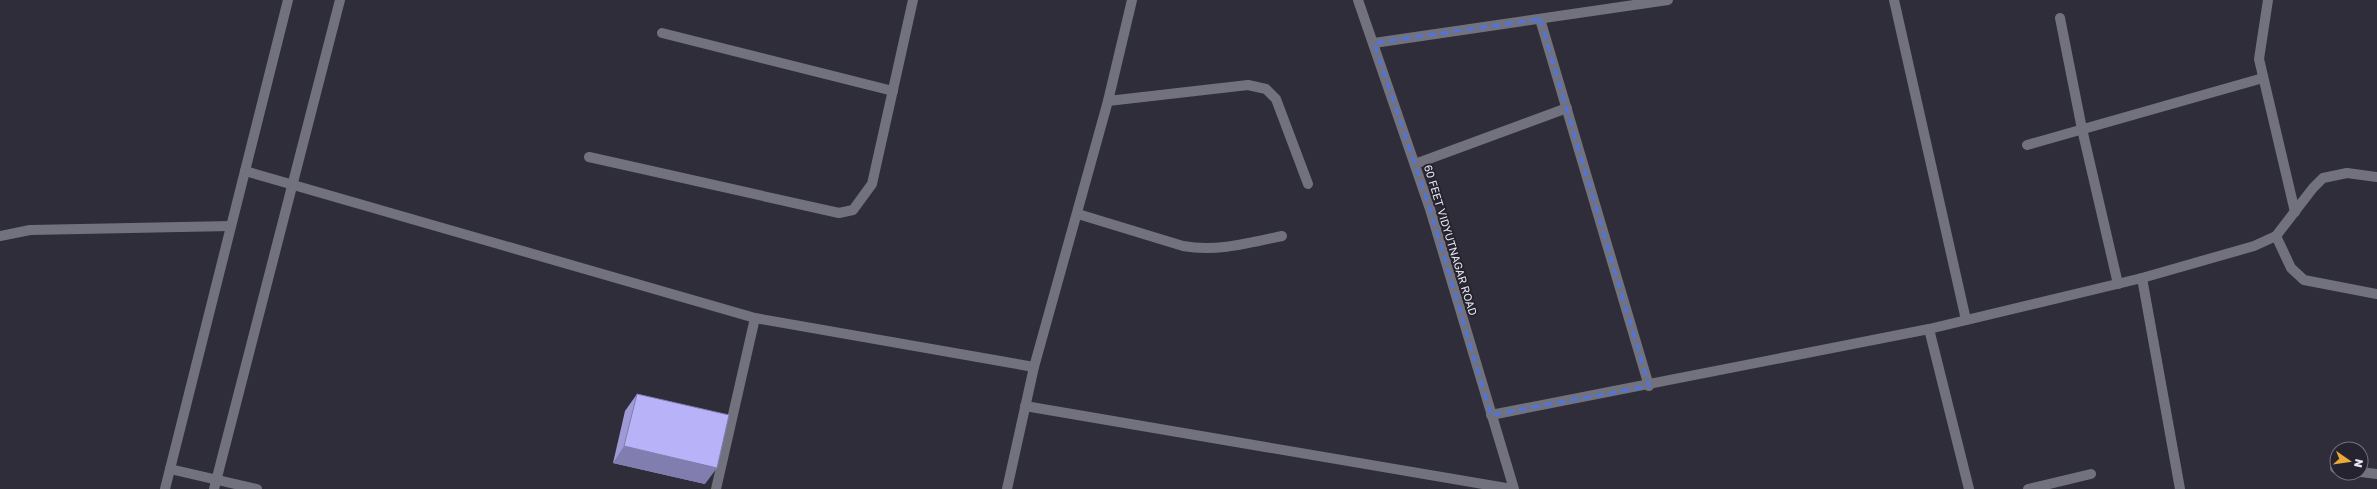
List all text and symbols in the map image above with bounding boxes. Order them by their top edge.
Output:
street label: 60 FEET VIDYUTNAGAR ROAD [1422,163,1480,317]
north arrow [2329,441,2369,481]
text: N [2352,458,2367,469]

